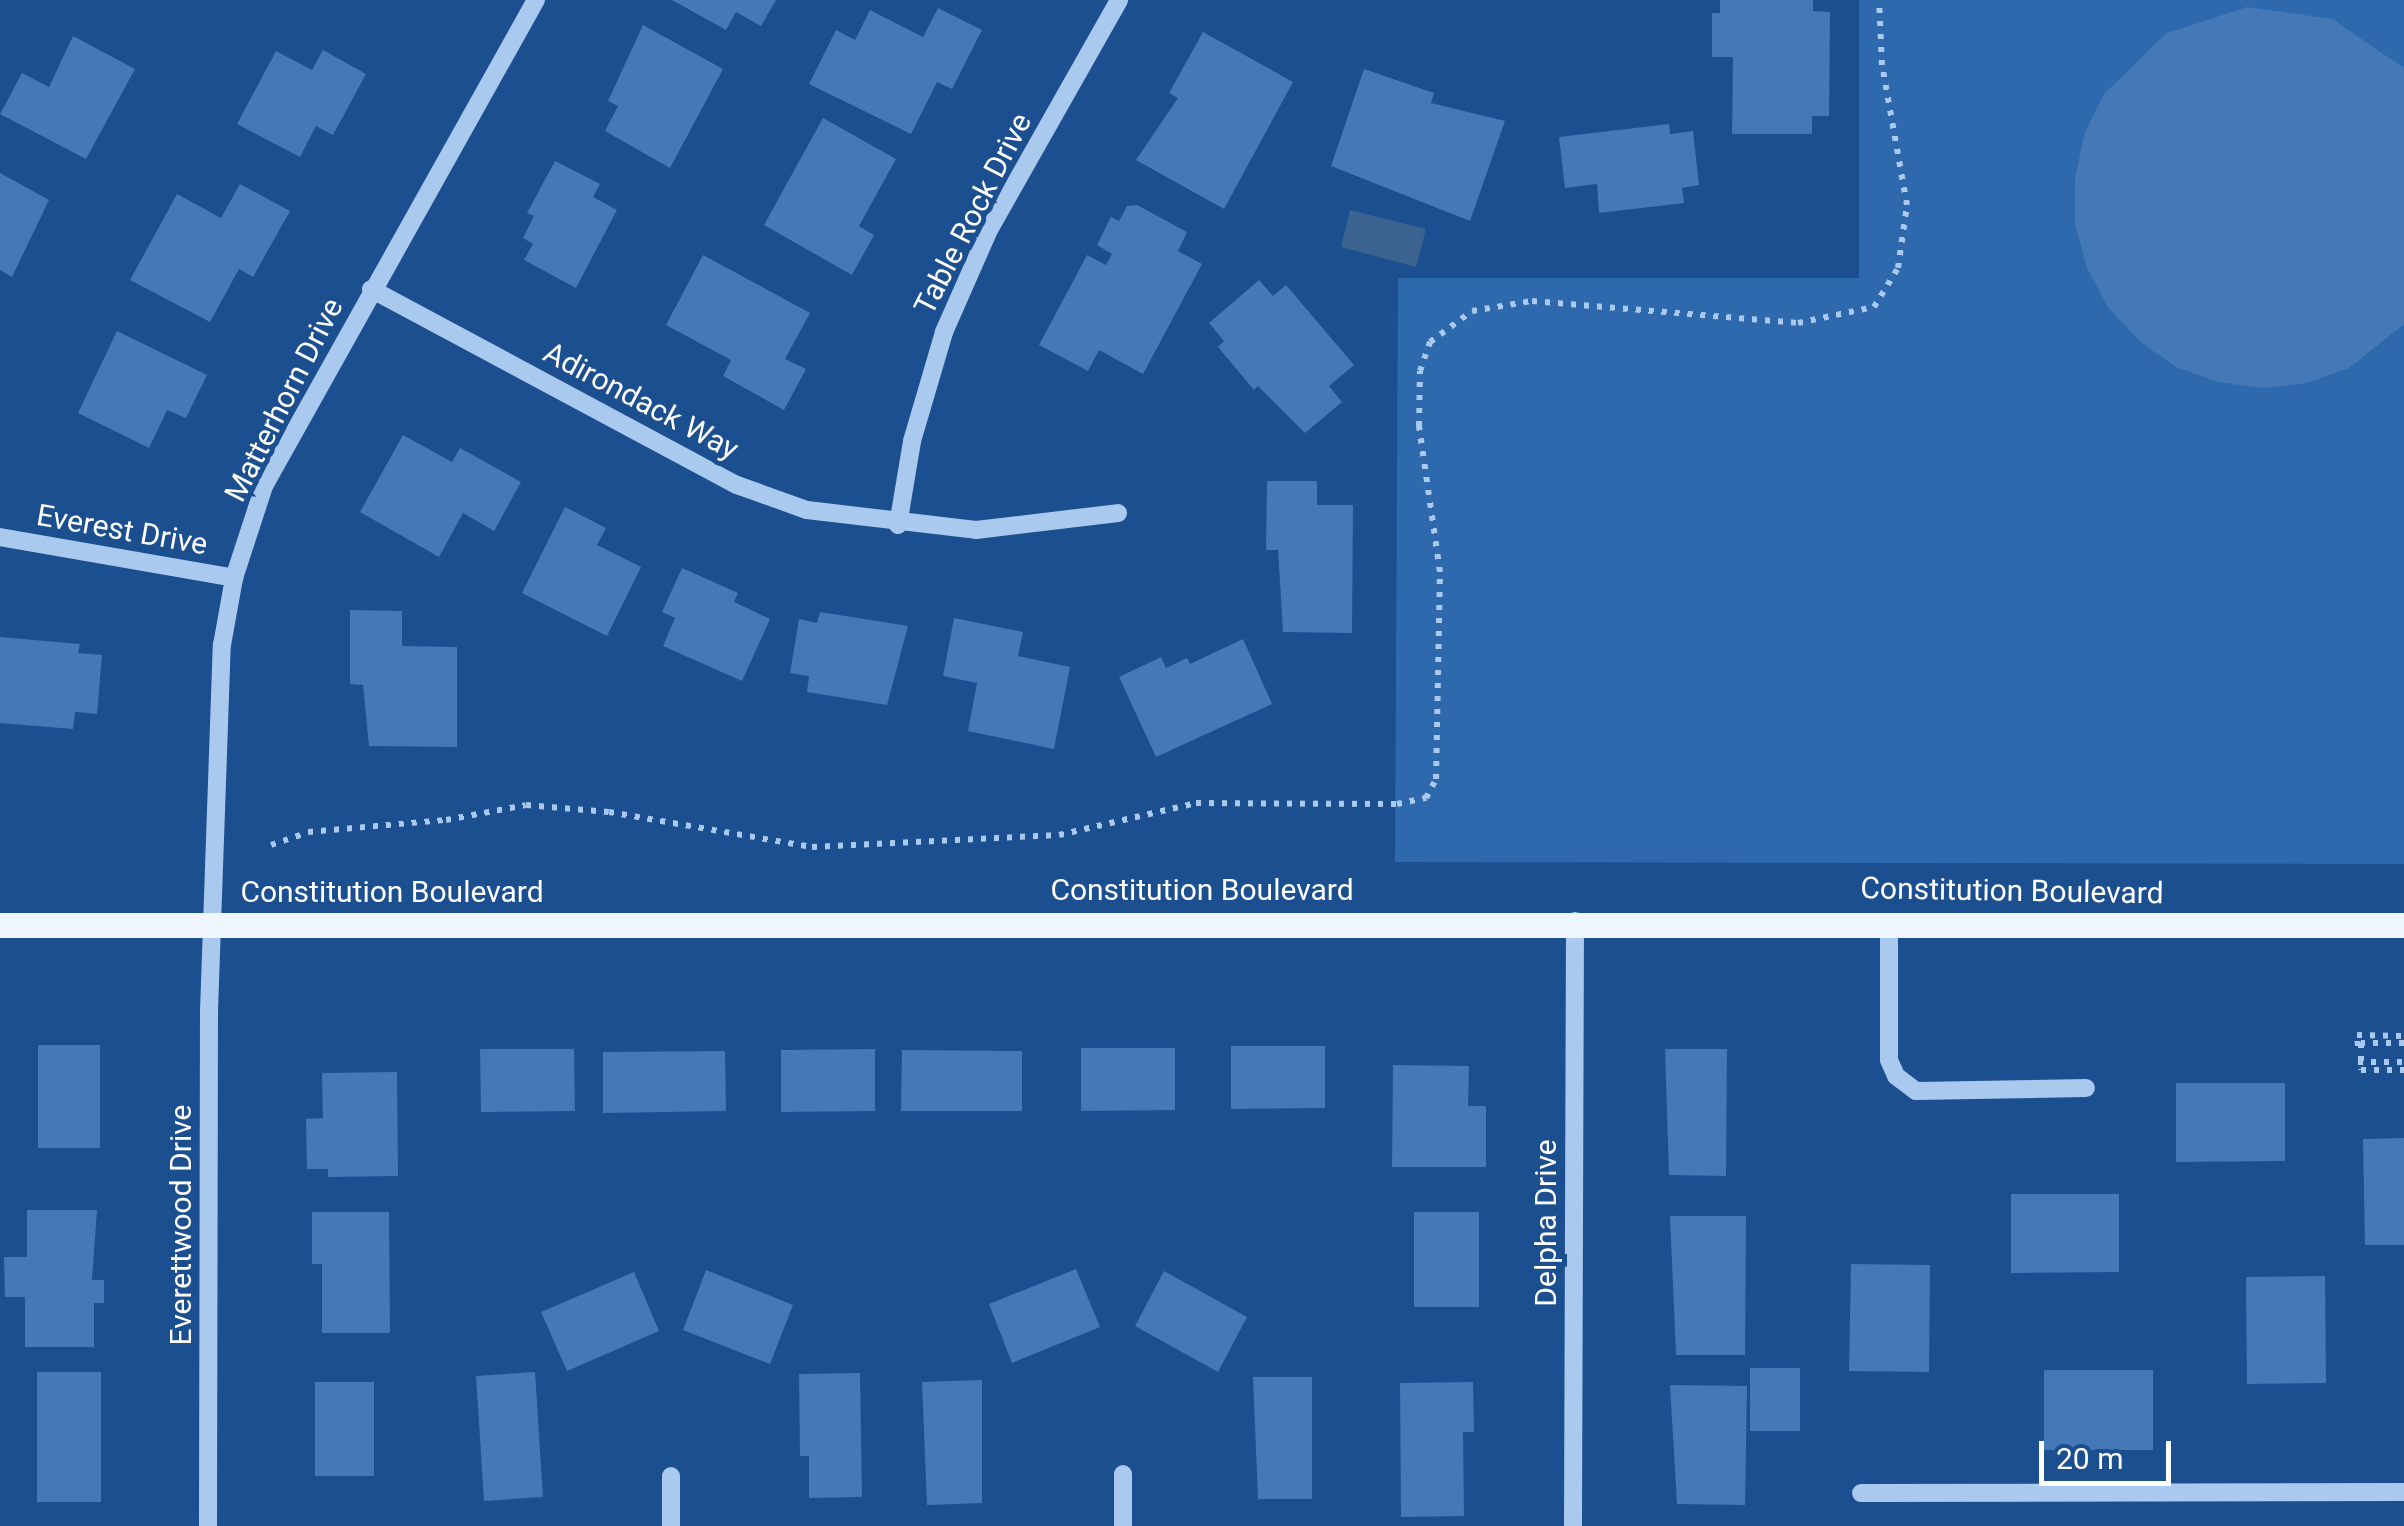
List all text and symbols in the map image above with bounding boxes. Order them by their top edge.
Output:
street label: Table Rock Drive [907,107,1039,321]
street label: Matterhorn Drive [217,292,351,508]
street label: Adirondack Way [537,335,745,467]
street label: Everest Drive [34,497,210,563]
street label: Constitution Boulevard [1860,870,2164,912]
street label: Constitution Boulevard [1050,872,1354,908]
street label: Constitution Boulevard [240,874,544,910]
street label: Everettwood Drive [163,1105,199,1345]
street label: Delpha Drive [1528,1139,1564,1307]
scale bar [2044,1421,2176,1483]
text: 20 m [2056,1441,2123,1476]

